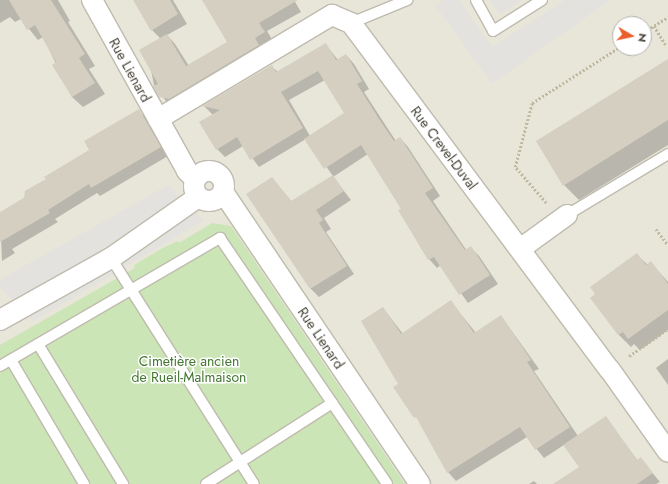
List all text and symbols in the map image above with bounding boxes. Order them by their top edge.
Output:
north arrow [612,16,652,56]
text: N [634,32,651,43]
street label: Rue Lienard [106,35,154,105]
street label: Rue Crevel-Duval [407,103,481,193]
street label: Rue Lienard [294,304,348,372]
park label: Cimetière ancien de Rueil-Malmaison [132,353,246,386]

